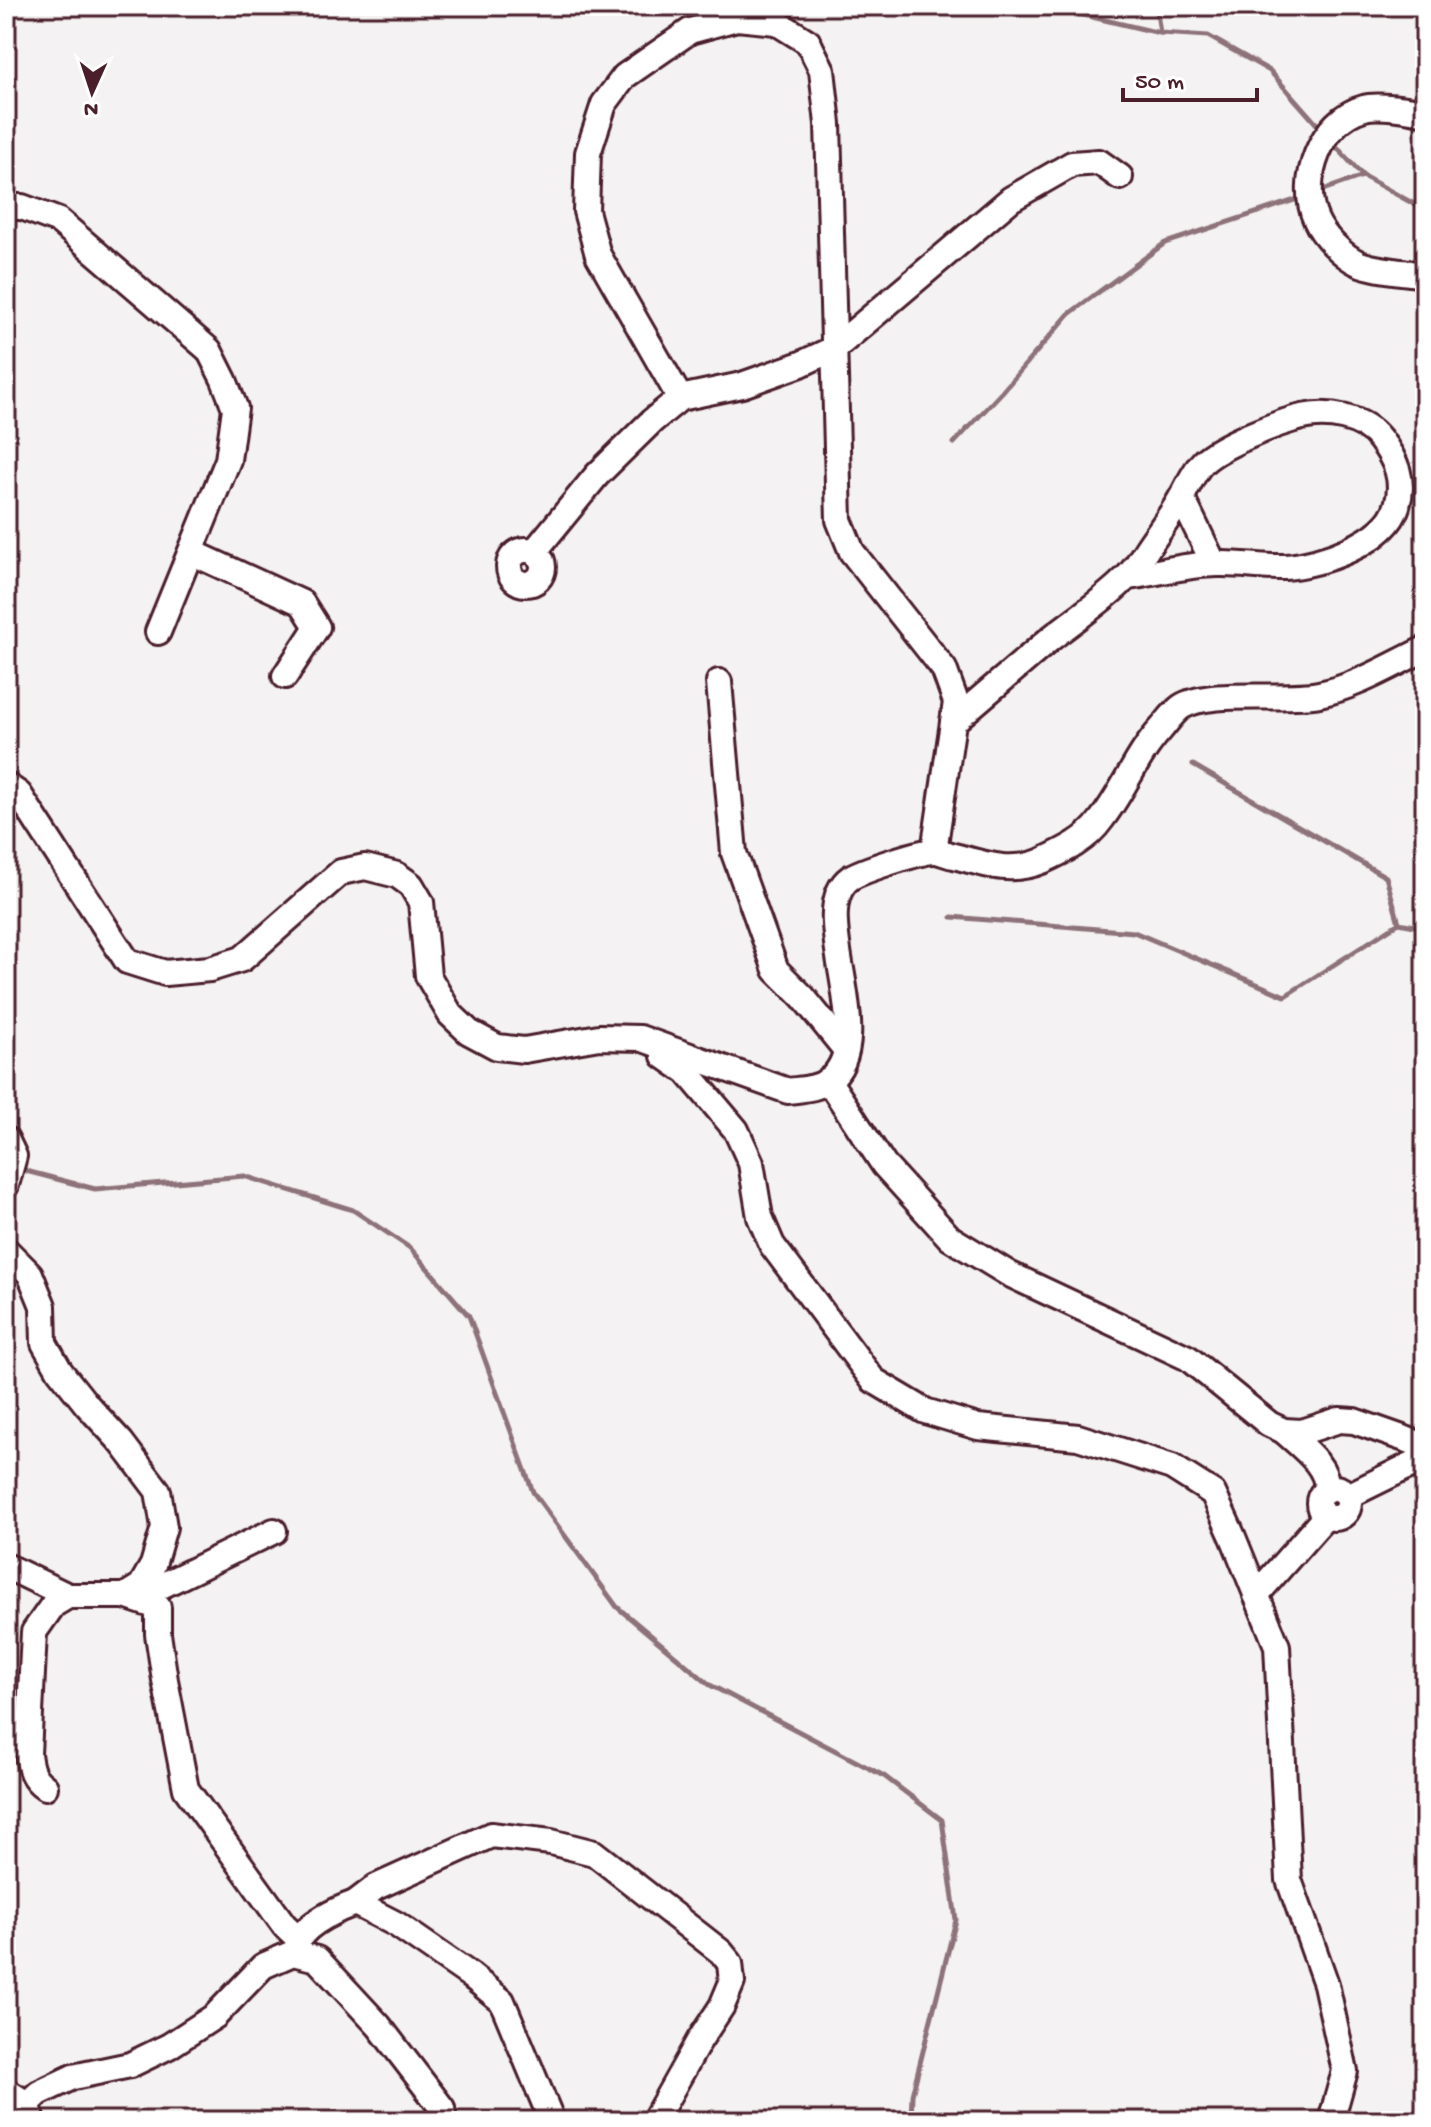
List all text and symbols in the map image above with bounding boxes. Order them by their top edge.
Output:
north arrow [52,52,132,132]
scale bar [1123,52,1257,102]
text: 50 m [1135,69,1184,98]
text: N [83,95,99,121]

